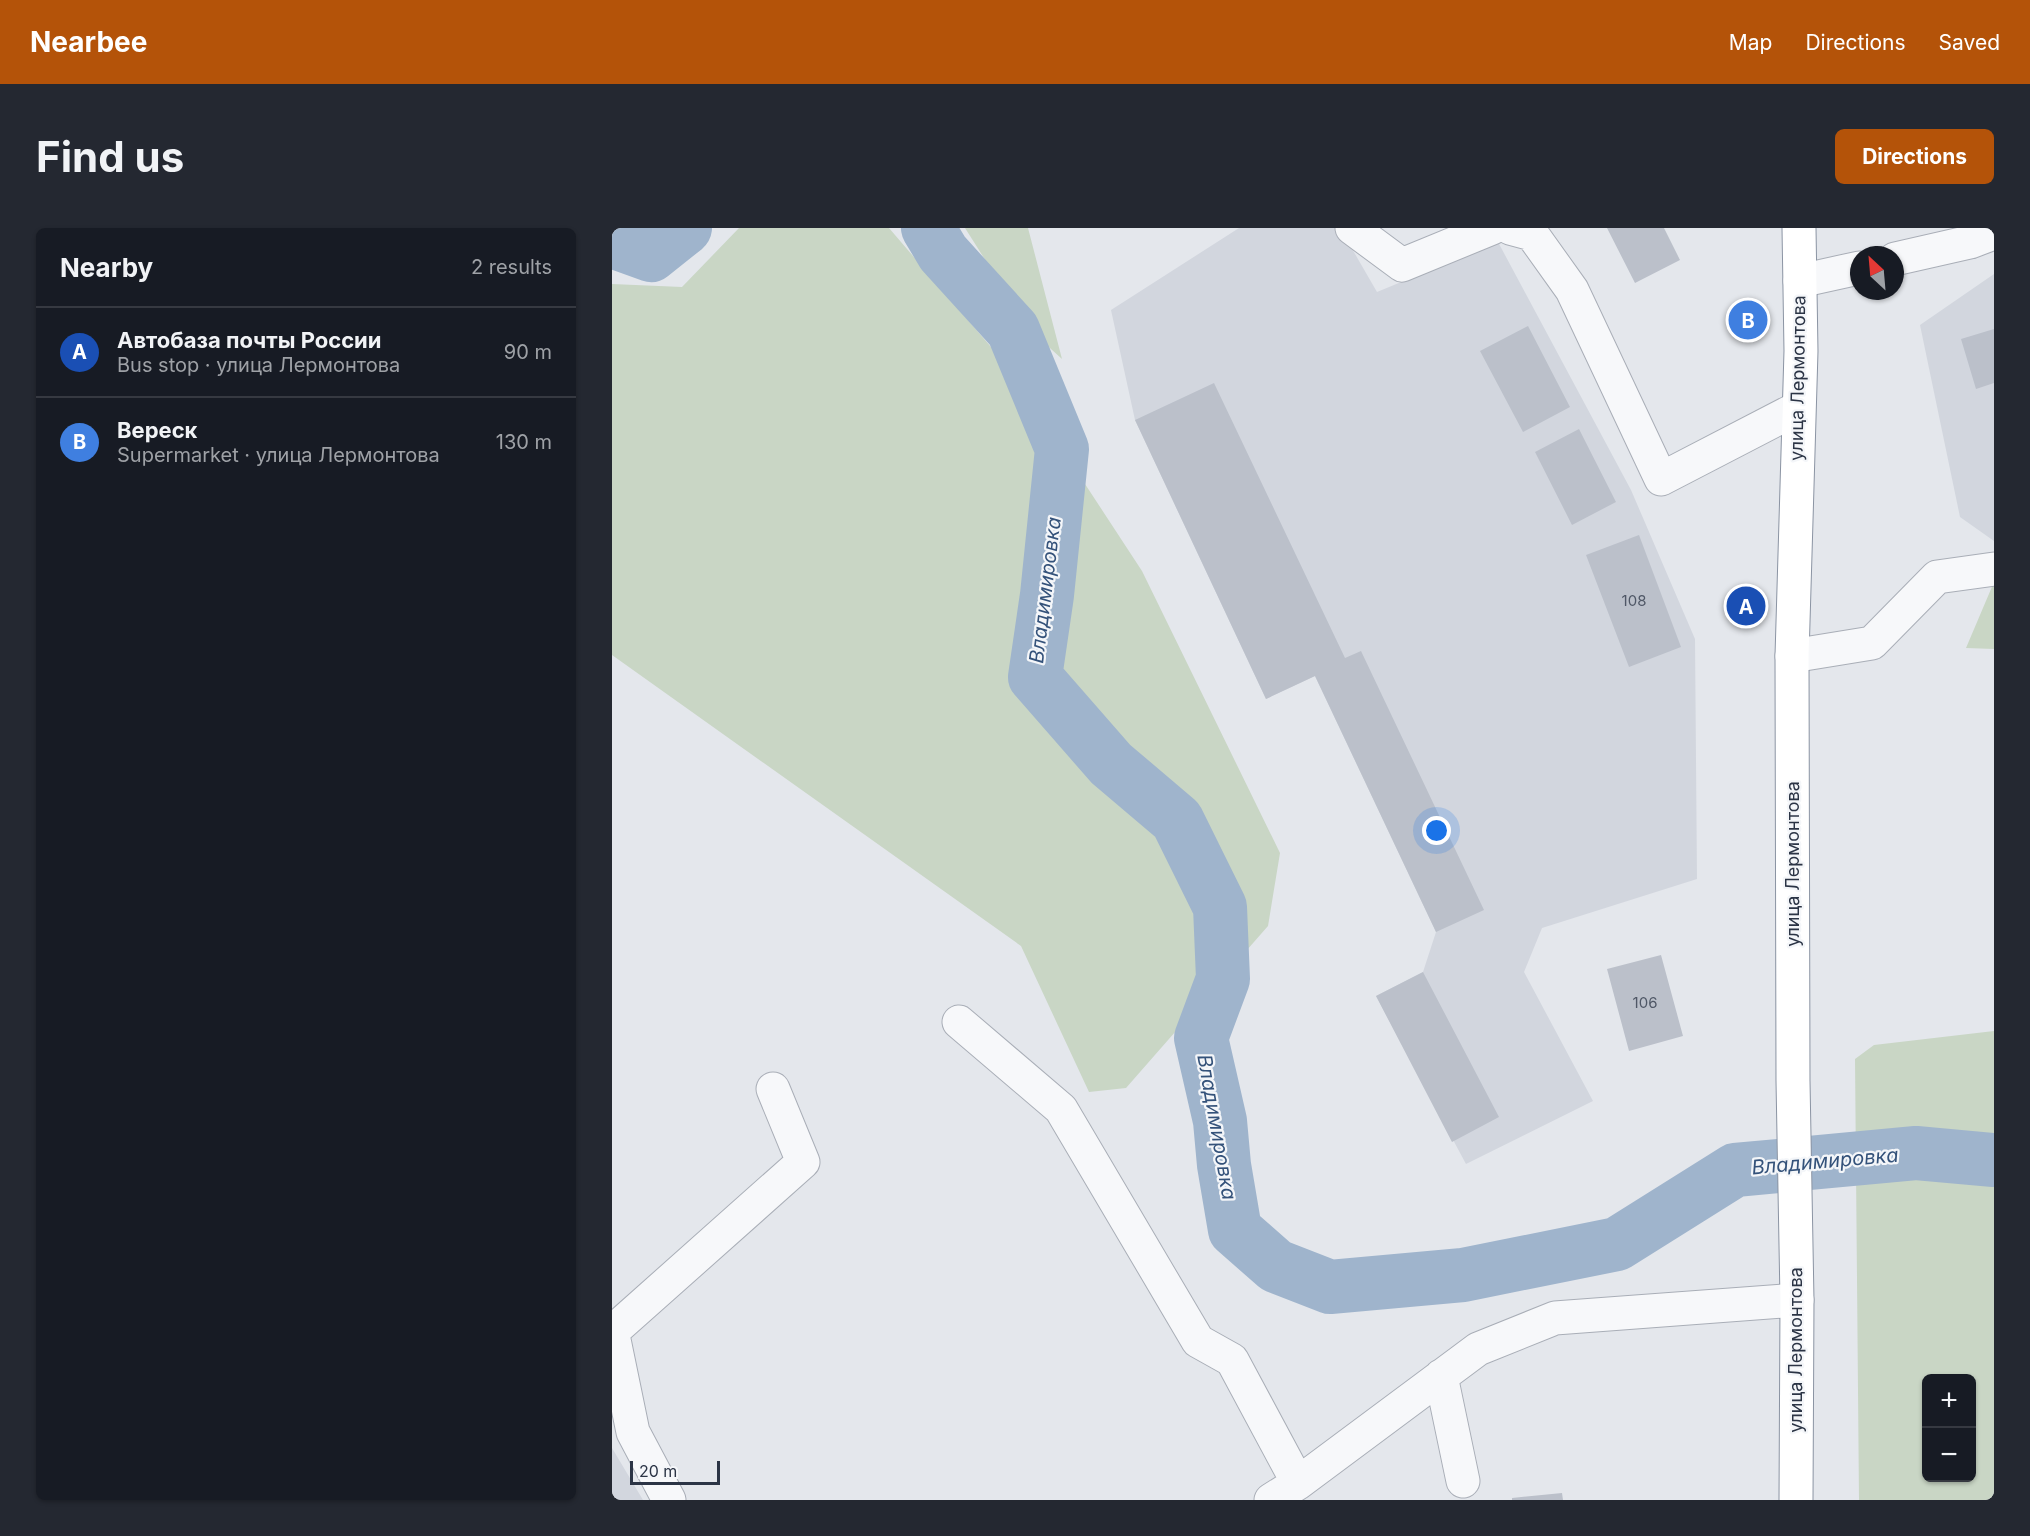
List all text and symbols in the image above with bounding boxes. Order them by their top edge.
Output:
text: Nearbee [30,25,147,59]
text: Map [1729,30,1772,55]
text: Directions [1805,30,1906,55]
text: Saved [1939,30,2000,55]
button: Directions [1835,129,1994,184]
text: Find us [36,131,184,182]
north arrow [1850,246,1904,300]
text: Nearby [60,252,153,283]
text: 2 results [471,255,552,279]
street label: улица Лермонтова [1786,295,1809,461]
pin: B [1728,298,1768,343]
text: Автобаза почты России [117,327,382,353]
text: A [72,340,87,364]
text: 90 m [504,340,552,364]
text: Bus stop · улица Лермонтова [117,353,400,377]
text: Вереск [117,417,197,443]
text: B [73,430,86,454]
text: 130 m [496,430,552,454]
text: Supermarket · улица Лермонтова [117,443,440,467]
water label: Владимировка [1024,515,1066,665]
pin: A [1726,584,1766,628]
house number: 108 [1622,591,1646,610]
street label: улица Лермонтова [1782,781,1803,947]
your location [1422,816,1451,845]
house number: 106 [1633,993,1657,1012]
water label: Владимировка [1192,1052,1242,1202]
water label: Владимировка [1751,1143,1899,1179]
street label: улица Лермонтова [1785,1267,1806,1433]
map controls [1922,1374,1976,1482]
button: + [1922,1374,1976,1428]
button: − [1922,1428,1976,1482]
scale bar [630,1458,720,1486]
text: 20 m [639,1461,677,1481]

